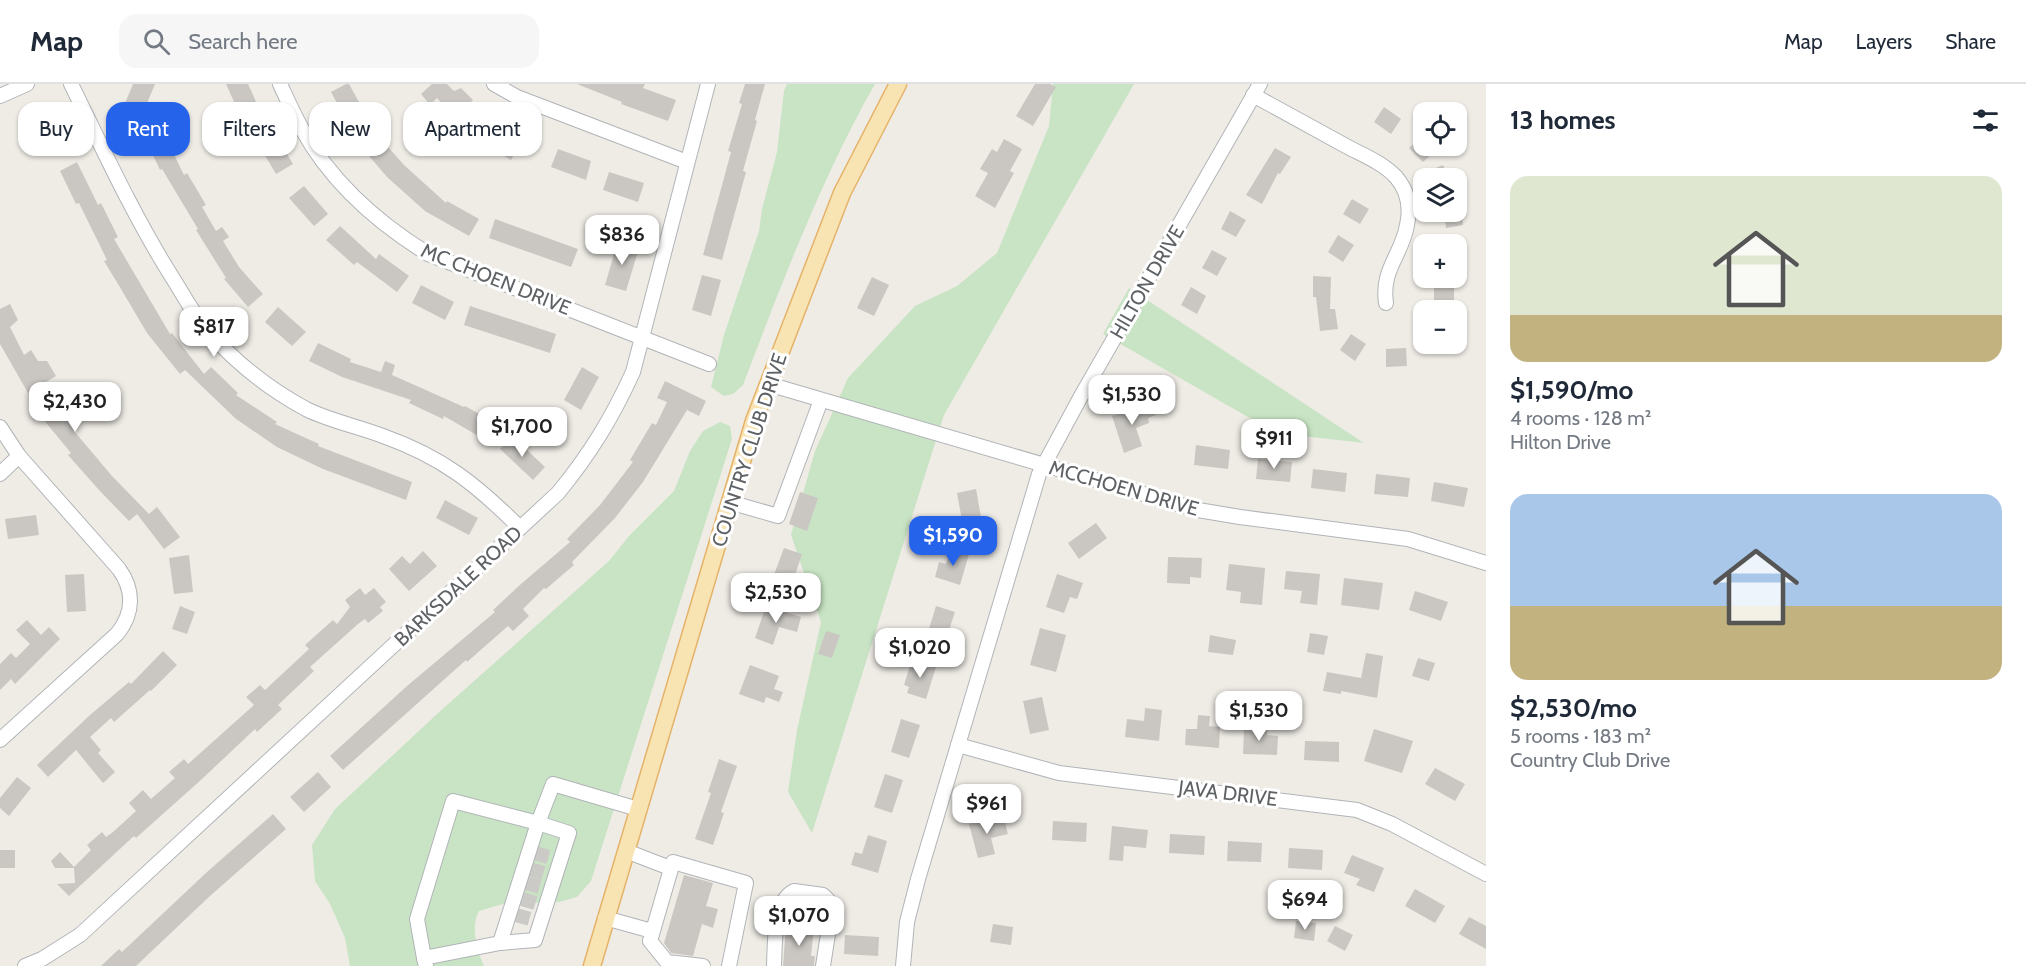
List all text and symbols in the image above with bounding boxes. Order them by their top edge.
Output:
search box [119,14,539,68]
text: Map [30,24,83,58]
icon: search [140,25,173,58]
text: Search here [188,28,297,55]
text: Map [1784,29,1823,54]
text: Layers [1856,29,1912,54]
text: Share [1945,29,1996,54]
chip: Buy [18,102,94,156]
chip: Rent [106,102,190,156]
chip: Filters [202,102,297,156]
chip: New [309,102,391,156]
chip: Apartment [403,102,542,156]
map controls [1413,102,1467,354]
button: locate [1413,102,1467,156]
text: 13 homes [1510,104,1616,136]
icon: filters [1969,104,2002,137]
button: layers [1413,168,1467,222]
pin: $836 [586,215,658,266]
icon: home [1702,215,1810,323]
street label: HILTON DRIVE [1105,221,1189,343]
text: $836 [599,222,645,246]
button: + [1413,234,1467,288]
street label: MC CHOEN DRIVE [418,238,574,320]
button: − [1413,300,1467,354]
pin: $817 [178,307,250,358]
text: $817 [193,314,235,338]
street label: COUNTRY CLUB DRIVE [706,350,792,550]
text: $1,590/mo [1510,374,1633,406]
pin: $1,530 [1083,375,1181,426]
pin: $2,430 [26,382,124,433]
text: $1,530 [1102,382,1162,406]
text: $2,430 [43,389,107,413]
text: 4 rooms · 128 m² [1510,406,1652,430]
pin: $1,700 [473,407,571,458]
text: $1,700 [491,414,553,438]
pin: $911 [1238,419,1310,470]
text: $911 [1255,426,1293,450]
text: Hilton Drive [1510,430,1611,454]
street label: MCCHOEN DRIVE [1046,455,1202,521]
pin: $1,590 [904,516,1002,567]
street label: BARKSDALE ROAD [389,521,527,651]
text: $1,590 [923,523,983,547]
icon: home [1702,533,1810,641]
pin: $2,530 [727,573,825,624]
text: $2,530 [745,580,807,604]
pin: $1,020 [871,628,969,679]
text: $1,020 [889,635,951,659]
pin: $1,530 [1210,691,1308,742]
text: $2,530/mo [1510,692,1637,724]
text: $1,530 [1229,698,1289,722]
text: 5 rooms · 183 m² [1510,724,1651,748]
text: Country Club Drive [1510,748,1670,772]
street label: JAVA DRIVE [1176,775,1279,811]
pin: $961 [951,784,1023,835]
text: $961 [966,791,1008,815]
pin: $694 [1269,880,1341,931]
text: $694 [1282,887,1328,911]
pin: $1,070 [750,896,848,947]
text: $1,070 [768,903,830,927]

